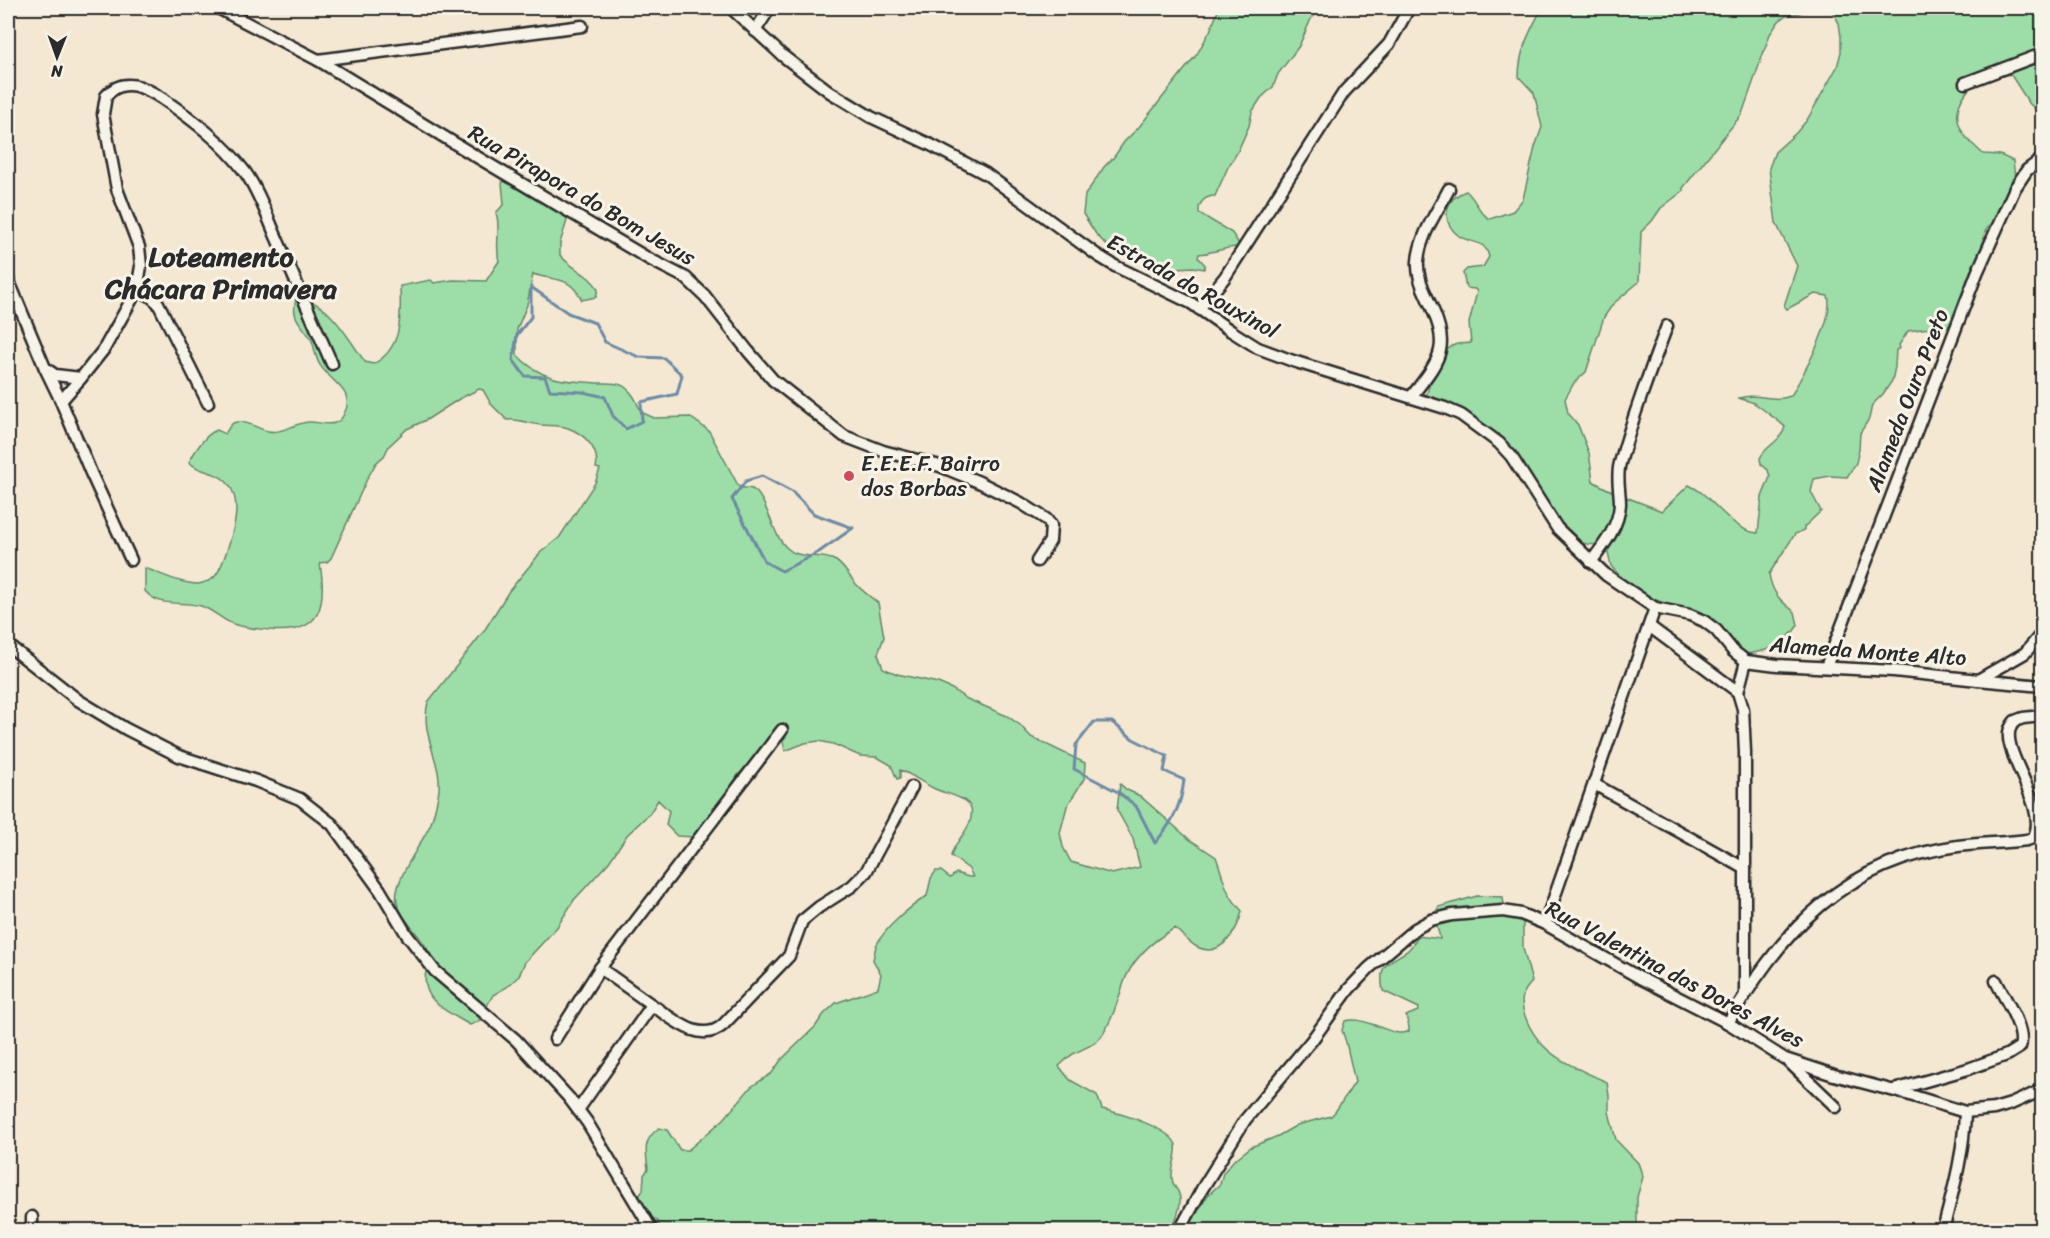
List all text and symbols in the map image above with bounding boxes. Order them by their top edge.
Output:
north arrow [27,27,87,87]
text: N [50,57,64,86]
street label: Rua Pirapora do Bom Jesus [461,114,704,277]
street label: Estrada do Rouxinol [1100,223,1287,350]
district label: Loteamento Chácara Primavera [104,232,338,313]
street label: Alameda Ouro Preto [1854,303,1960,498]
place label: E.E.E.F. Bairro dos Borbas [861,444,1000,508]
marker: E.E.E.F. Bairro dos Borbas [842,469,856,483]
street label: Alameda Monte Alto [1767,625,1968,677]
street label: Rua Valentina das Dores Alves [1538,889,1812,1059]

